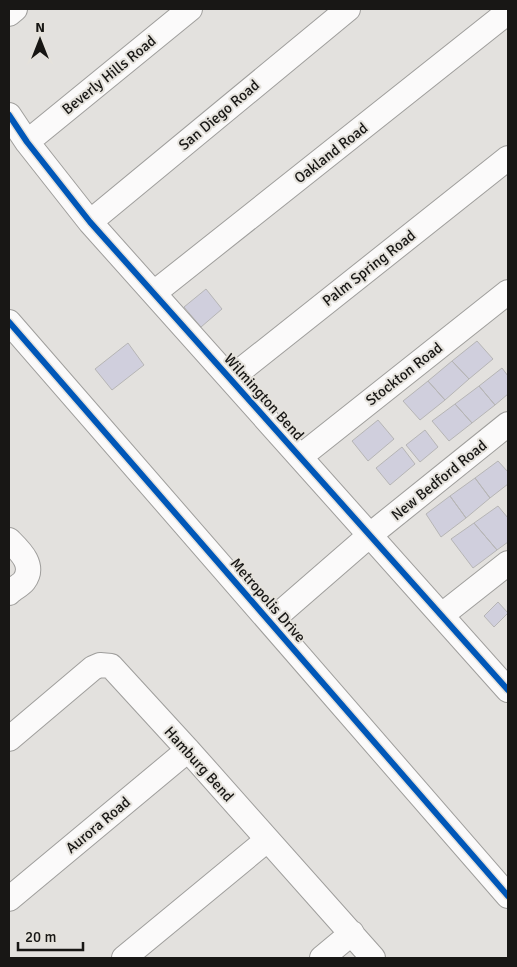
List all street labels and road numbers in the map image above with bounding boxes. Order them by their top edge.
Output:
street label: Beverly Hills Road [58,32,160,118]
street label: San Diego Road [175,76,263,154]
street label: Oakland Road [291,119,371,187]
street label: Palm Spring Road [319,226,419,310]
street label: Stockton Road [362,338,446,410]
street label: Wilmington Bend [220,350,308,444]
street label: New Bedford Road [388,436,490,524]
street label: Metropolis Drive [227,554,309,646]
street label: Hamburg Bend [160,723,238,805]
street label: Aurora Road [62,793,134,857]

